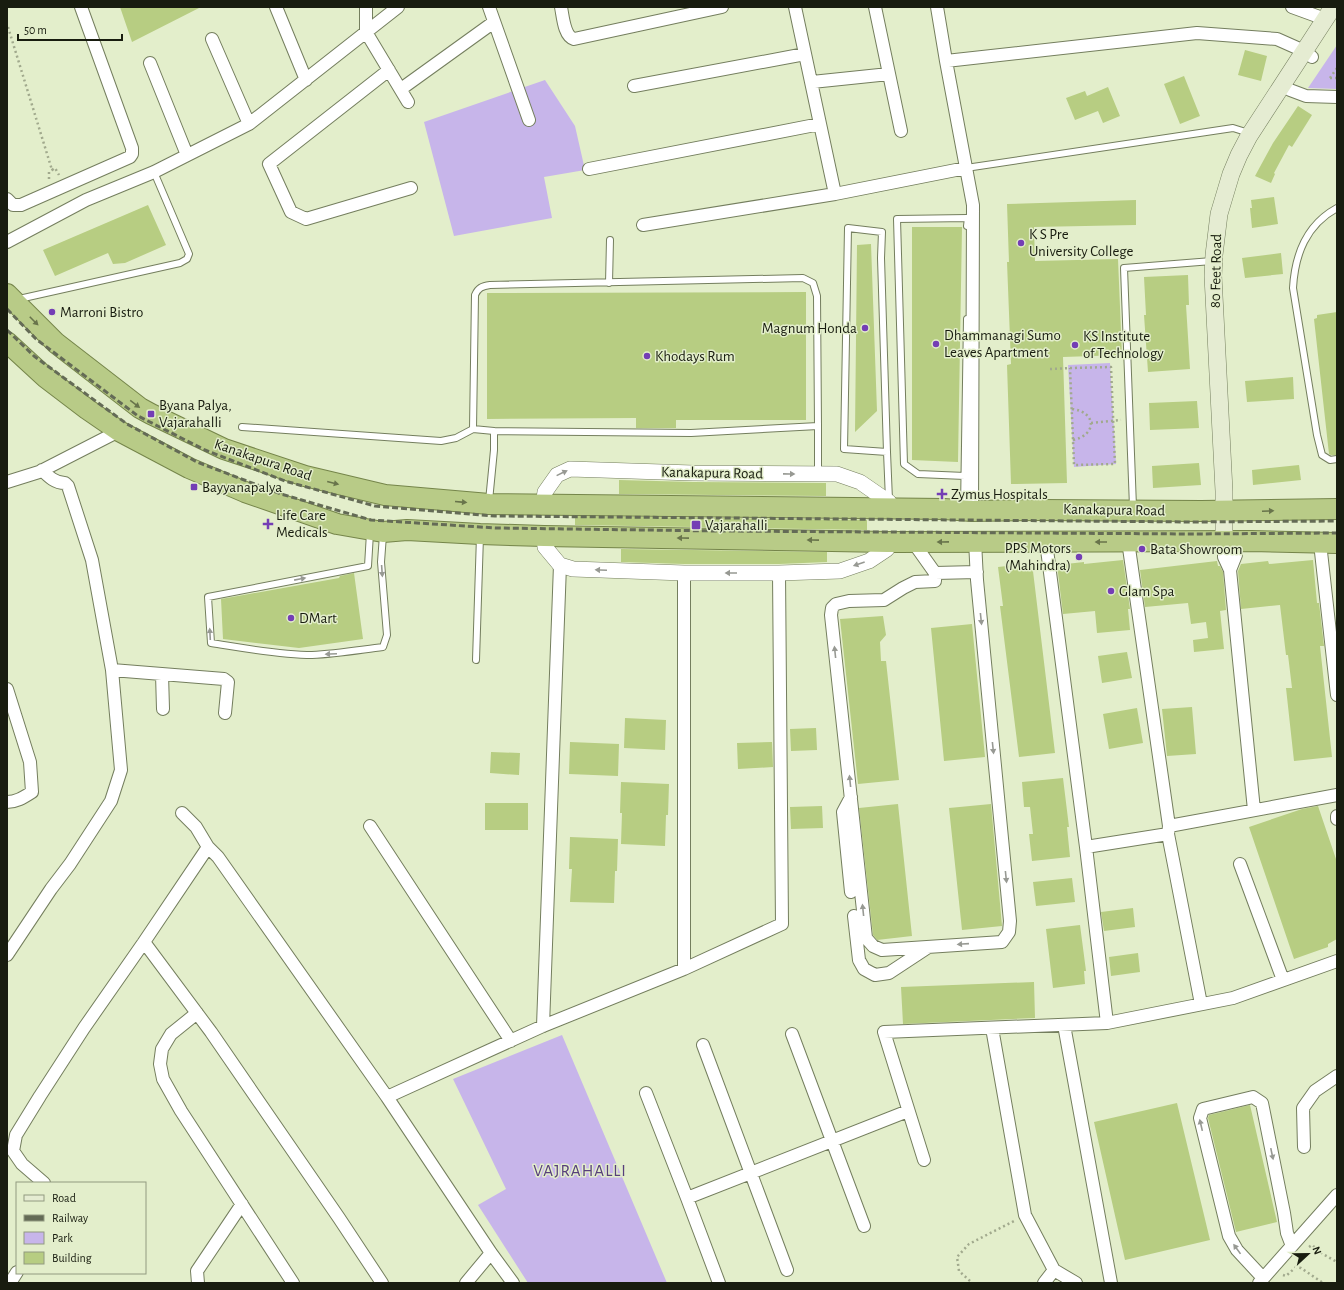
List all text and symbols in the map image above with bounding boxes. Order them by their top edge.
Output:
scale bar [18,16,122,42]
text: 50 m [24,24,47,36]
place label: K S Pre University College [1029,227,1134,259]
street label: 80 Feet Road [1208,233,1224,308]
marker: K S Pre University College [1016,238,1026,248]
place label: Marroni Bistro [60,305,143,320]
marker: Marroni Bistro [47,307,57,317]
one-way arrow [29,316,39,326]
place label: Magnum Honda [762,321,857,336]
marker: Magnum Honda [860,323,870,333]
place label: Dhammanagi Sumo Leaves Apartment [944,328,1061,360]
place label: KS Institute of Technology [1083,329,1164,361]
marker: Dhammanagi Sumo Leaves Apartment [931,339,941,349]
marker: KS Institute of Technology [1070,340,1080,350]
place label: Khodays Rum [655,349,735,364]
marker: Khodays Rum [642,351,652,361]
place label: Byana Palya, Vajarahalli [159,398,232,430]
one-way arrow [129,399,140,408]
marker: Byana Palya, Vajarahalli [146,409,156,419]
street label: Kanakapura Road [212,436,314,484]
street label: Kanakapura Road [661,465,763,481]
one-way arrow [556,470,568,476]
one-way arrow [783,471,796,477]
place label: Bayyanapalya [202,480,282,495]
one-way arrow [326,480,339,486]
marker: Bayyanapalya [189,482,199,492]
place label: Zymus Hospitals [951,487,1048,502]
marker: Zymus Hospitals [936,488,948,500]
one-way arrow [455,498,467,505]
street label: Kanakapura Road [1063,502,1165,518]
one-way arrow [1262,507,1274,514]
place label: Life Care Medicals [276,508,328,540]
place label: Vajarahalli [705,518,768,533]
marker: Life Care Medicals [263,519,273,529]
marker: Vajarahalli [690,519,702,531]
one-way arrow [676,535,689,541]
one-way arrow [807,537,819,544]
one-way arrow [936,539,949,545]
one-way arrow [1094,539,1107,545]
place label: PPS Motors (Mahindra) [1005,541,1071,573]
place label: Bata Showroom [1150,542,1243,557]
marker: Bata Showroom [1137,544,1147,554]
marker: PPS Motors (Mahindra) [1074,552,1084,562]
one-way arrow [853,561,865,567]
one-way arrow [378,564,385,577]
one-way arrow [594,567,607,573]
one-way arrow [724,570,737,576]
one-way arrow [293,576,306,582]
place label: Glam Spa [1119,584,1175,599]
marker: Glam Spa [1106,586,1116,596]
place label: DMart [299,611,337,626]
marker: DMart [286,613,296,623]
one-way arrow [977,613,984,625]
one-way arrow [207,628,214,640]
one-way arrow [832,646,838,658]
one-way arrow [325,650,337,657]
one-way arrow [990,742,996,754]
one-way arrow [846,775,853,787]
one-way arrow [1002,871,1009,884]
one-way arrow [860,904,867,916]
one-way arrow [957,941,969,948]
one-way arrow [1198,1119,1204,1131]
one-way arrow [1270,1148,1276,1160]
district label: VAJRAHALLI [533,1162,627,1179]
legend [16,1182,146,1274]
text: Road [52,1192,76,1204]
text: Railway [52,1212,88,1225]
text: Park [52,1232,73,1244]
north arrow [1288,1234,1328,1274]
one-way arrow [1234,1244,1242,1254]
text: N [1310,1245,1323,1256]
text: Building [52,1252,92,1264]

